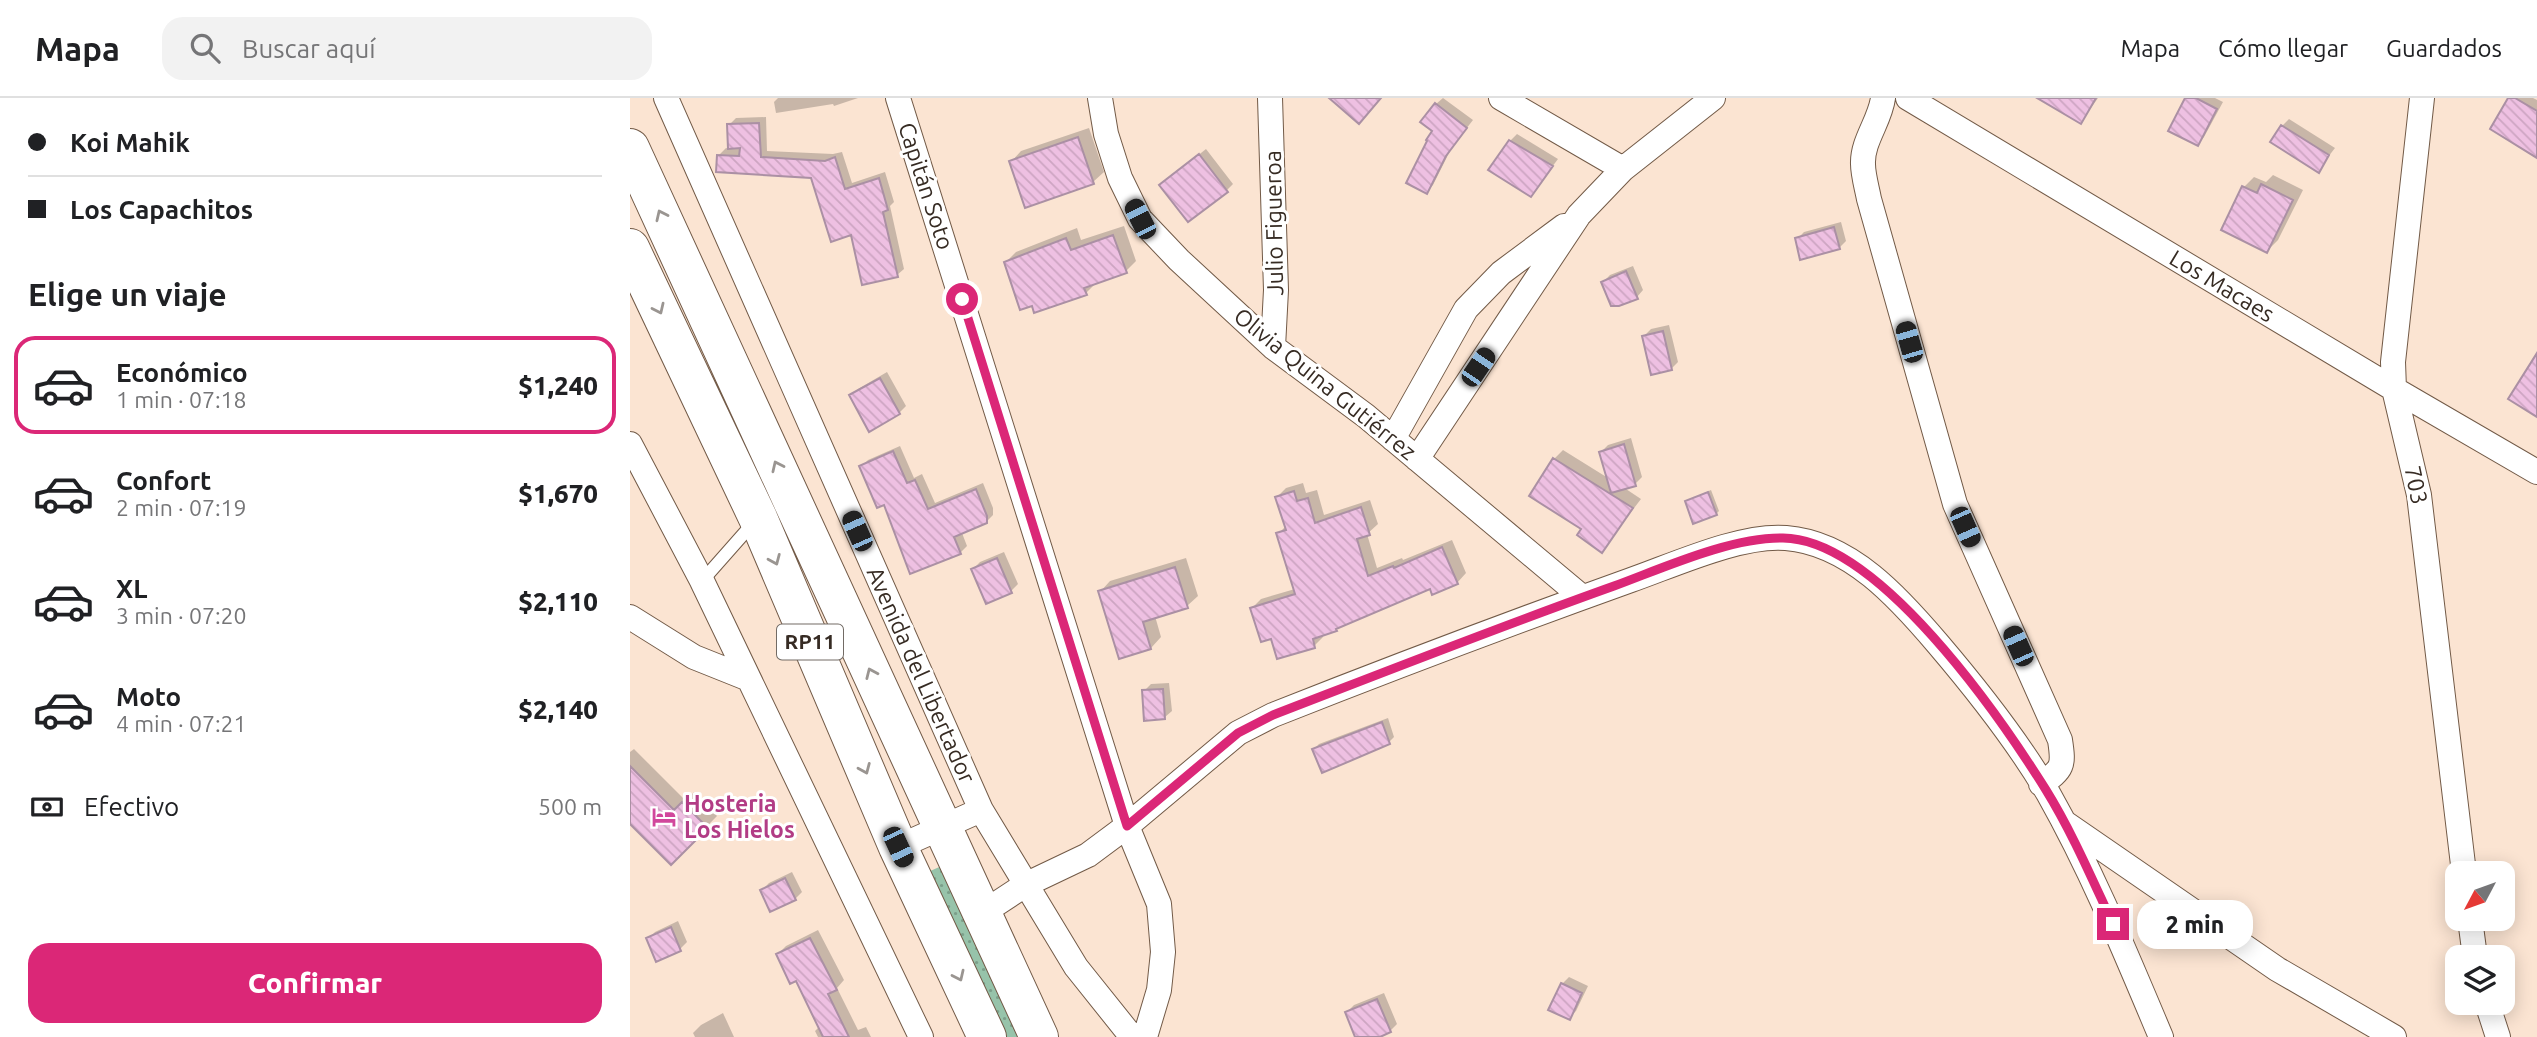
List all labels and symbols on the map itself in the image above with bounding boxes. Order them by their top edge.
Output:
street label: Capitán Soto [894,119,959,253]
street label: Julio Figueroa [1260,150,1287,296]
car [1122,196,1159,242]
one-way arrow [655,210,669,222]
street label: Los Macaes [2166,245,2279,327]
route start [946,283,978,315]
one-way arrow [651,302,665,314]
street label: Olivia Quina Gutiérrez [1229,303,1421,465]
car [1894,319,1925,365]
car [1458,344,1499,390]
one-way arrow [771,461,785,473]
street label: 703 [2400,463,2433,507]
car [1947,504,1984,550]
car [839,508,876,554]
one-way arrow [767,553,781,565]
street label: Avenida del Libertador [862,563,981,787]
car [2000,623,2037,669]
road number: RP11 [777,624,843,660]
one-way arrow [866,668,880,680]
one-way arrow [857,762,871,775]
place label: Hosteria Los Hielos [684,791,795,842]
hotel icon: Hosteria Los Hielos [650,803,678,831]
car [880,824,917,870]
north arrow [2445,861,2515,931]
callout: 2 min [2138,900,2253,948]
route end [2097,908,2129,940]
one-way arrow [951,969,965,982]

